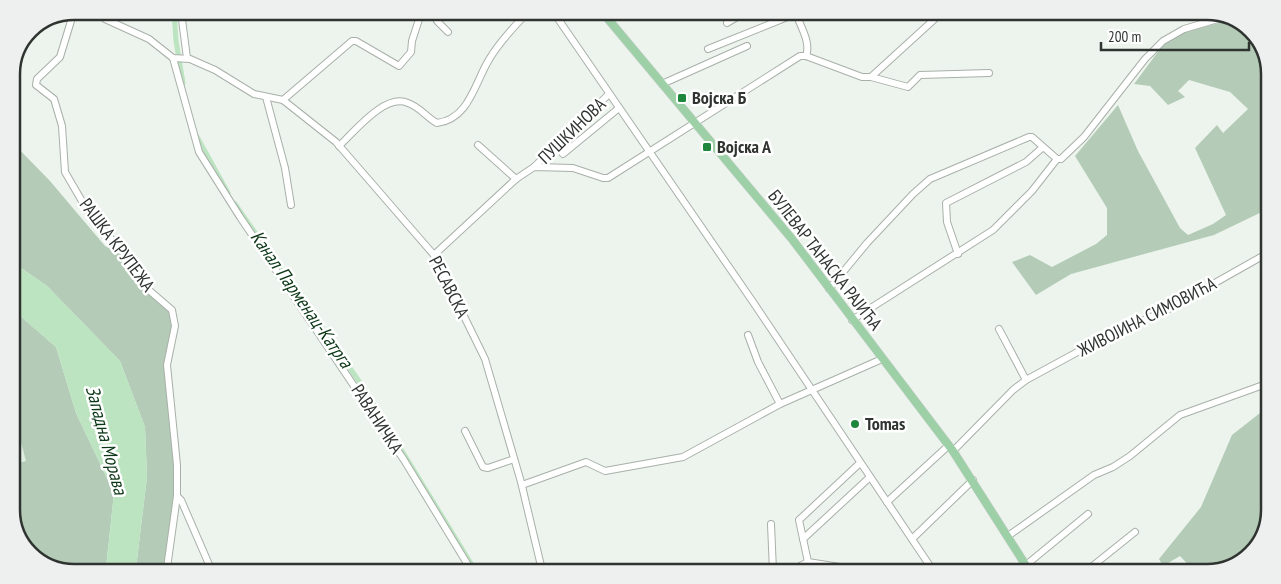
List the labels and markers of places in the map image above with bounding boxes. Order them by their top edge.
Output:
place label: Војска Б [692,86,747,109]
marker: Војска Б [676,92,688,104]
place label: Војска А [717,135,772,158]
marker: Војска А [701,141,713,153]
place label: Tomas [865,412,905,435]
marker: Tomas [849,418,861,430]

